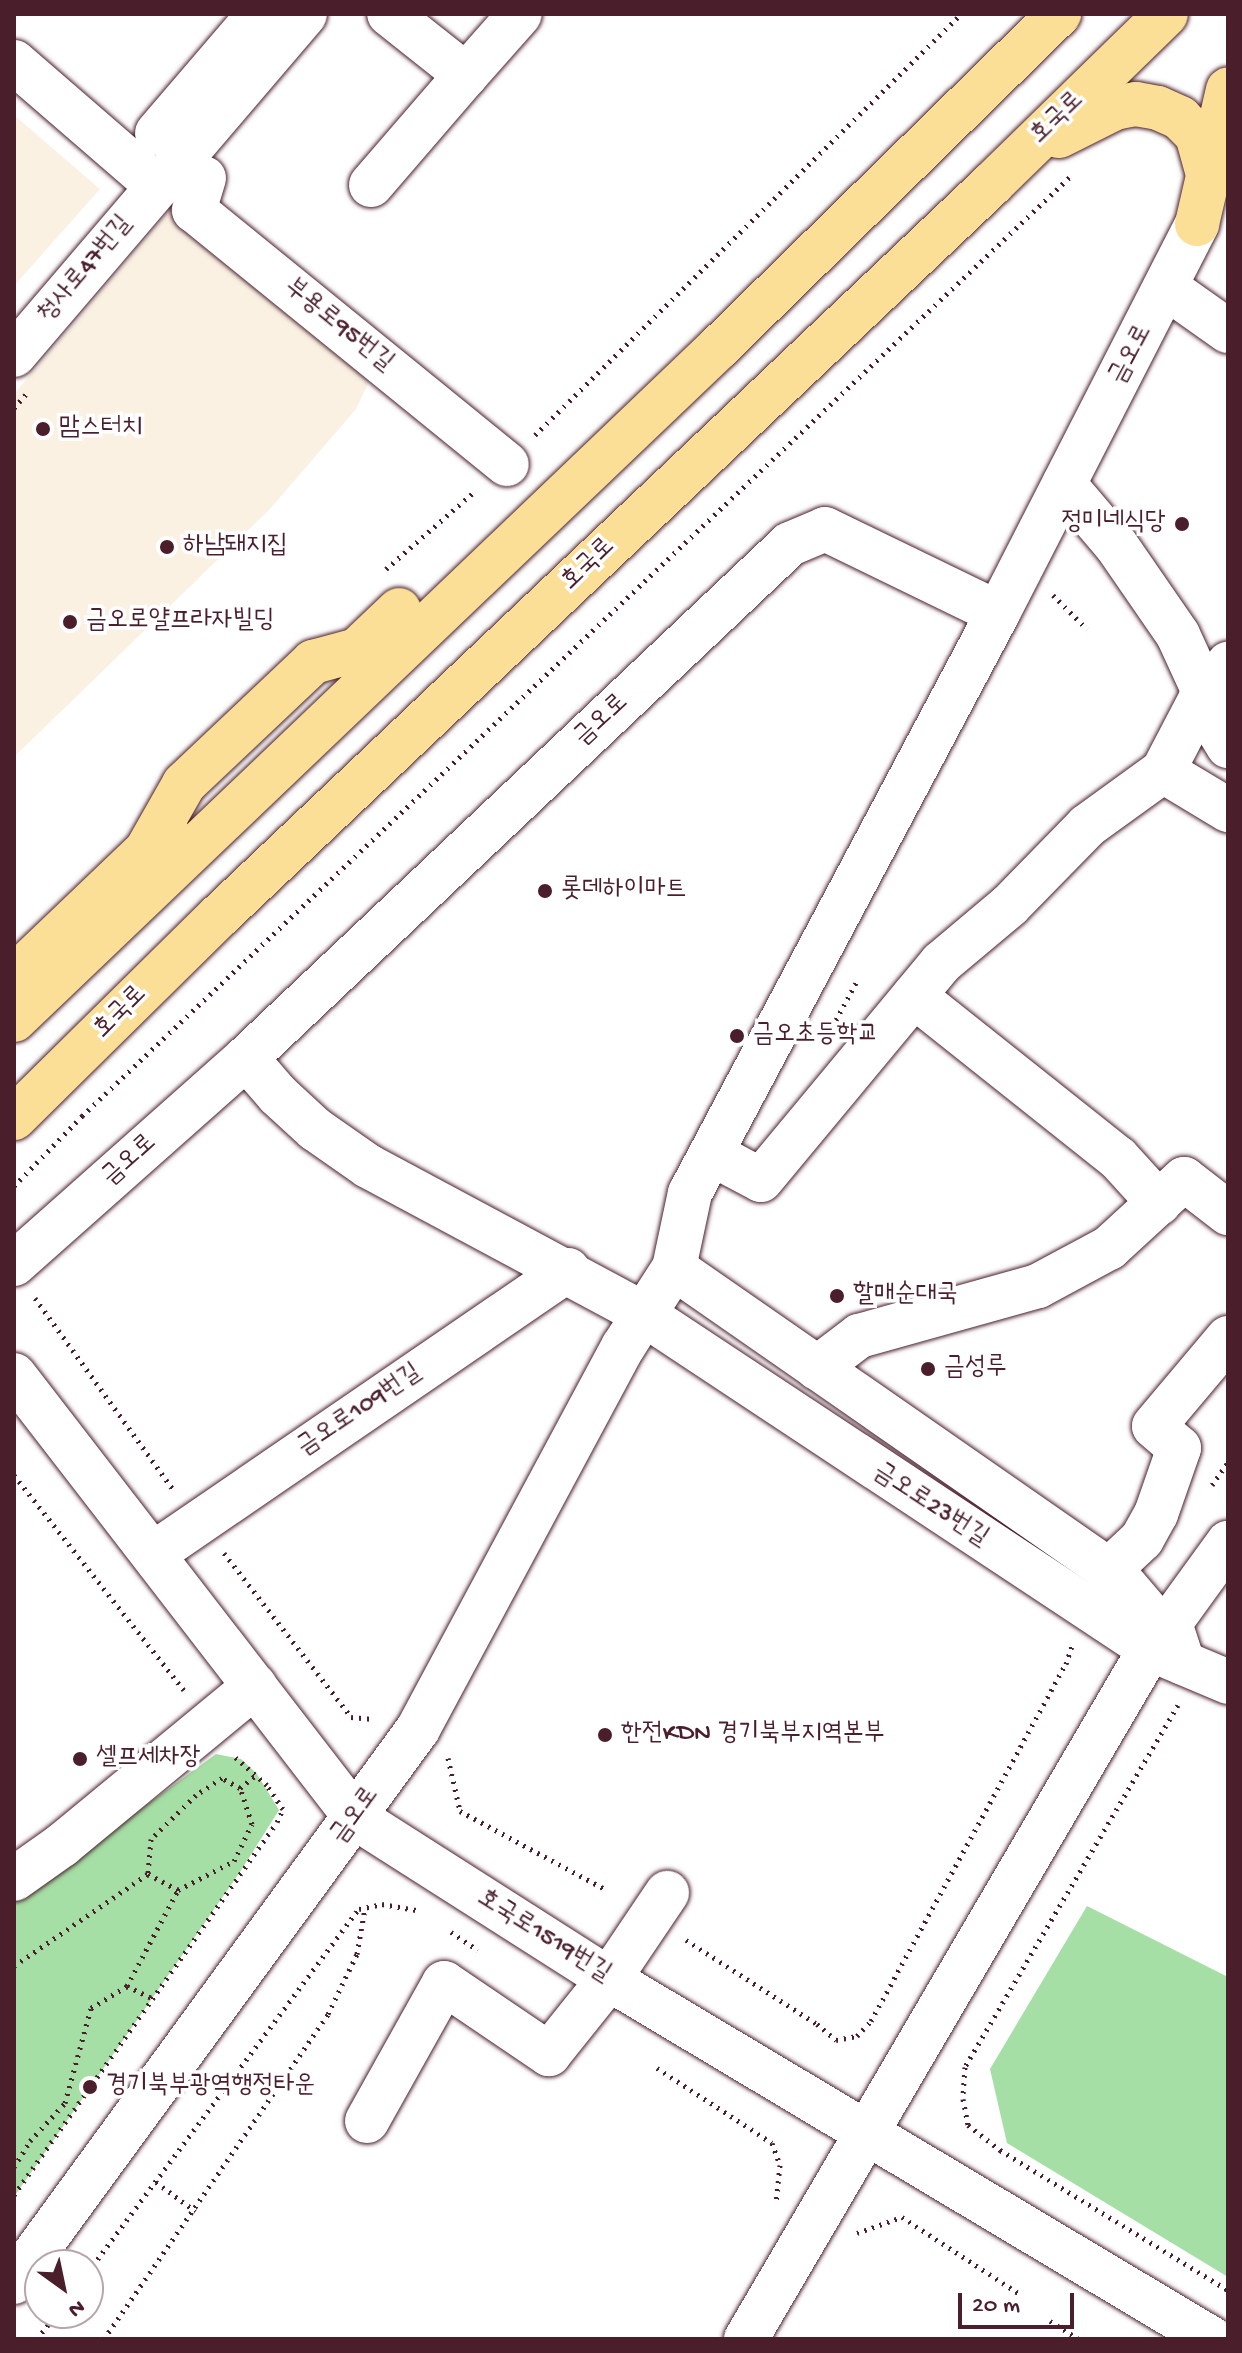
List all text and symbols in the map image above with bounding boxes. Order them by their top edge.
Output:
street label: 호국로 [1025,86,1091,152]
street label: 청사로47번길 [32,210,140,330]
street label: 부용로95번길 [277,273,399,379]
street label: 금오로 [1103,320,1161,390]
place label: 맘스터치 [59,413,143,445]
marker: 맘스터치 [34,420,52,438]
place label: 정미네식당 [1061,508,1166,540]
marker: 정미네식당 [1173,515,1191,533]
place label: 하남돼지집 [183,531,288,563]
street label: 호국로 [556,532,622,598]
marker: 하남돼지집 [158,538,176,556]
place label: 금오로얄프라자빌딩 [86,606,274,638]
marker: 금오로얄프라자빌딩 [61,613,79,631]
street label: 금오로 [568,688,636,754]
place label: 롯데하이마트 [561,875,687,907]
marker: 롯데하이마트 [536,882,554,900]
street label: 호국로 [88,980,154,1046]
place label: 금오초등학교 [753,1020,879,1052]
marker: 금오초등학교 [728,1027,746,1045]
street label: 금오로 [96,1128,164,1194]
place label: 할매순대국 [853,1280,958,1312]
marker: 할매순대국 [828,1287,846,1305]
place label: 금성루 [944,1353,1007,1385]
street label: 금오로109번길 [292,1358,428,1464]
marker: 금성루 [919,1360,937,1378]
street label: 금오로23번길 [867,1457,993,1555]
place label: 한전KDN 경기북부지역본부 [621,1719,885,1751]
marker: 한전KDN 경기북부지역본부 [596,1726,614,1744]
place label: 셀프세차장 [96,1743,201,1775]
marker: 셀프세차장 [71,1750,89,1768]
street label: 금오로 [325,1781,387,1851]
street label: 호국로1519번길 [470,1883,616,1991]
place label: 경기북부광역행정타운 [106,2071,315,2103]
marker: 경기북부광역행정타운 [81,2078,99,2096]
north arrow [24,2249,104,2329]
scale bar [962,2277,1078,2327]
text: 20 m [972,2292,1020,2321]
text: N [63,2293,89,2322]

